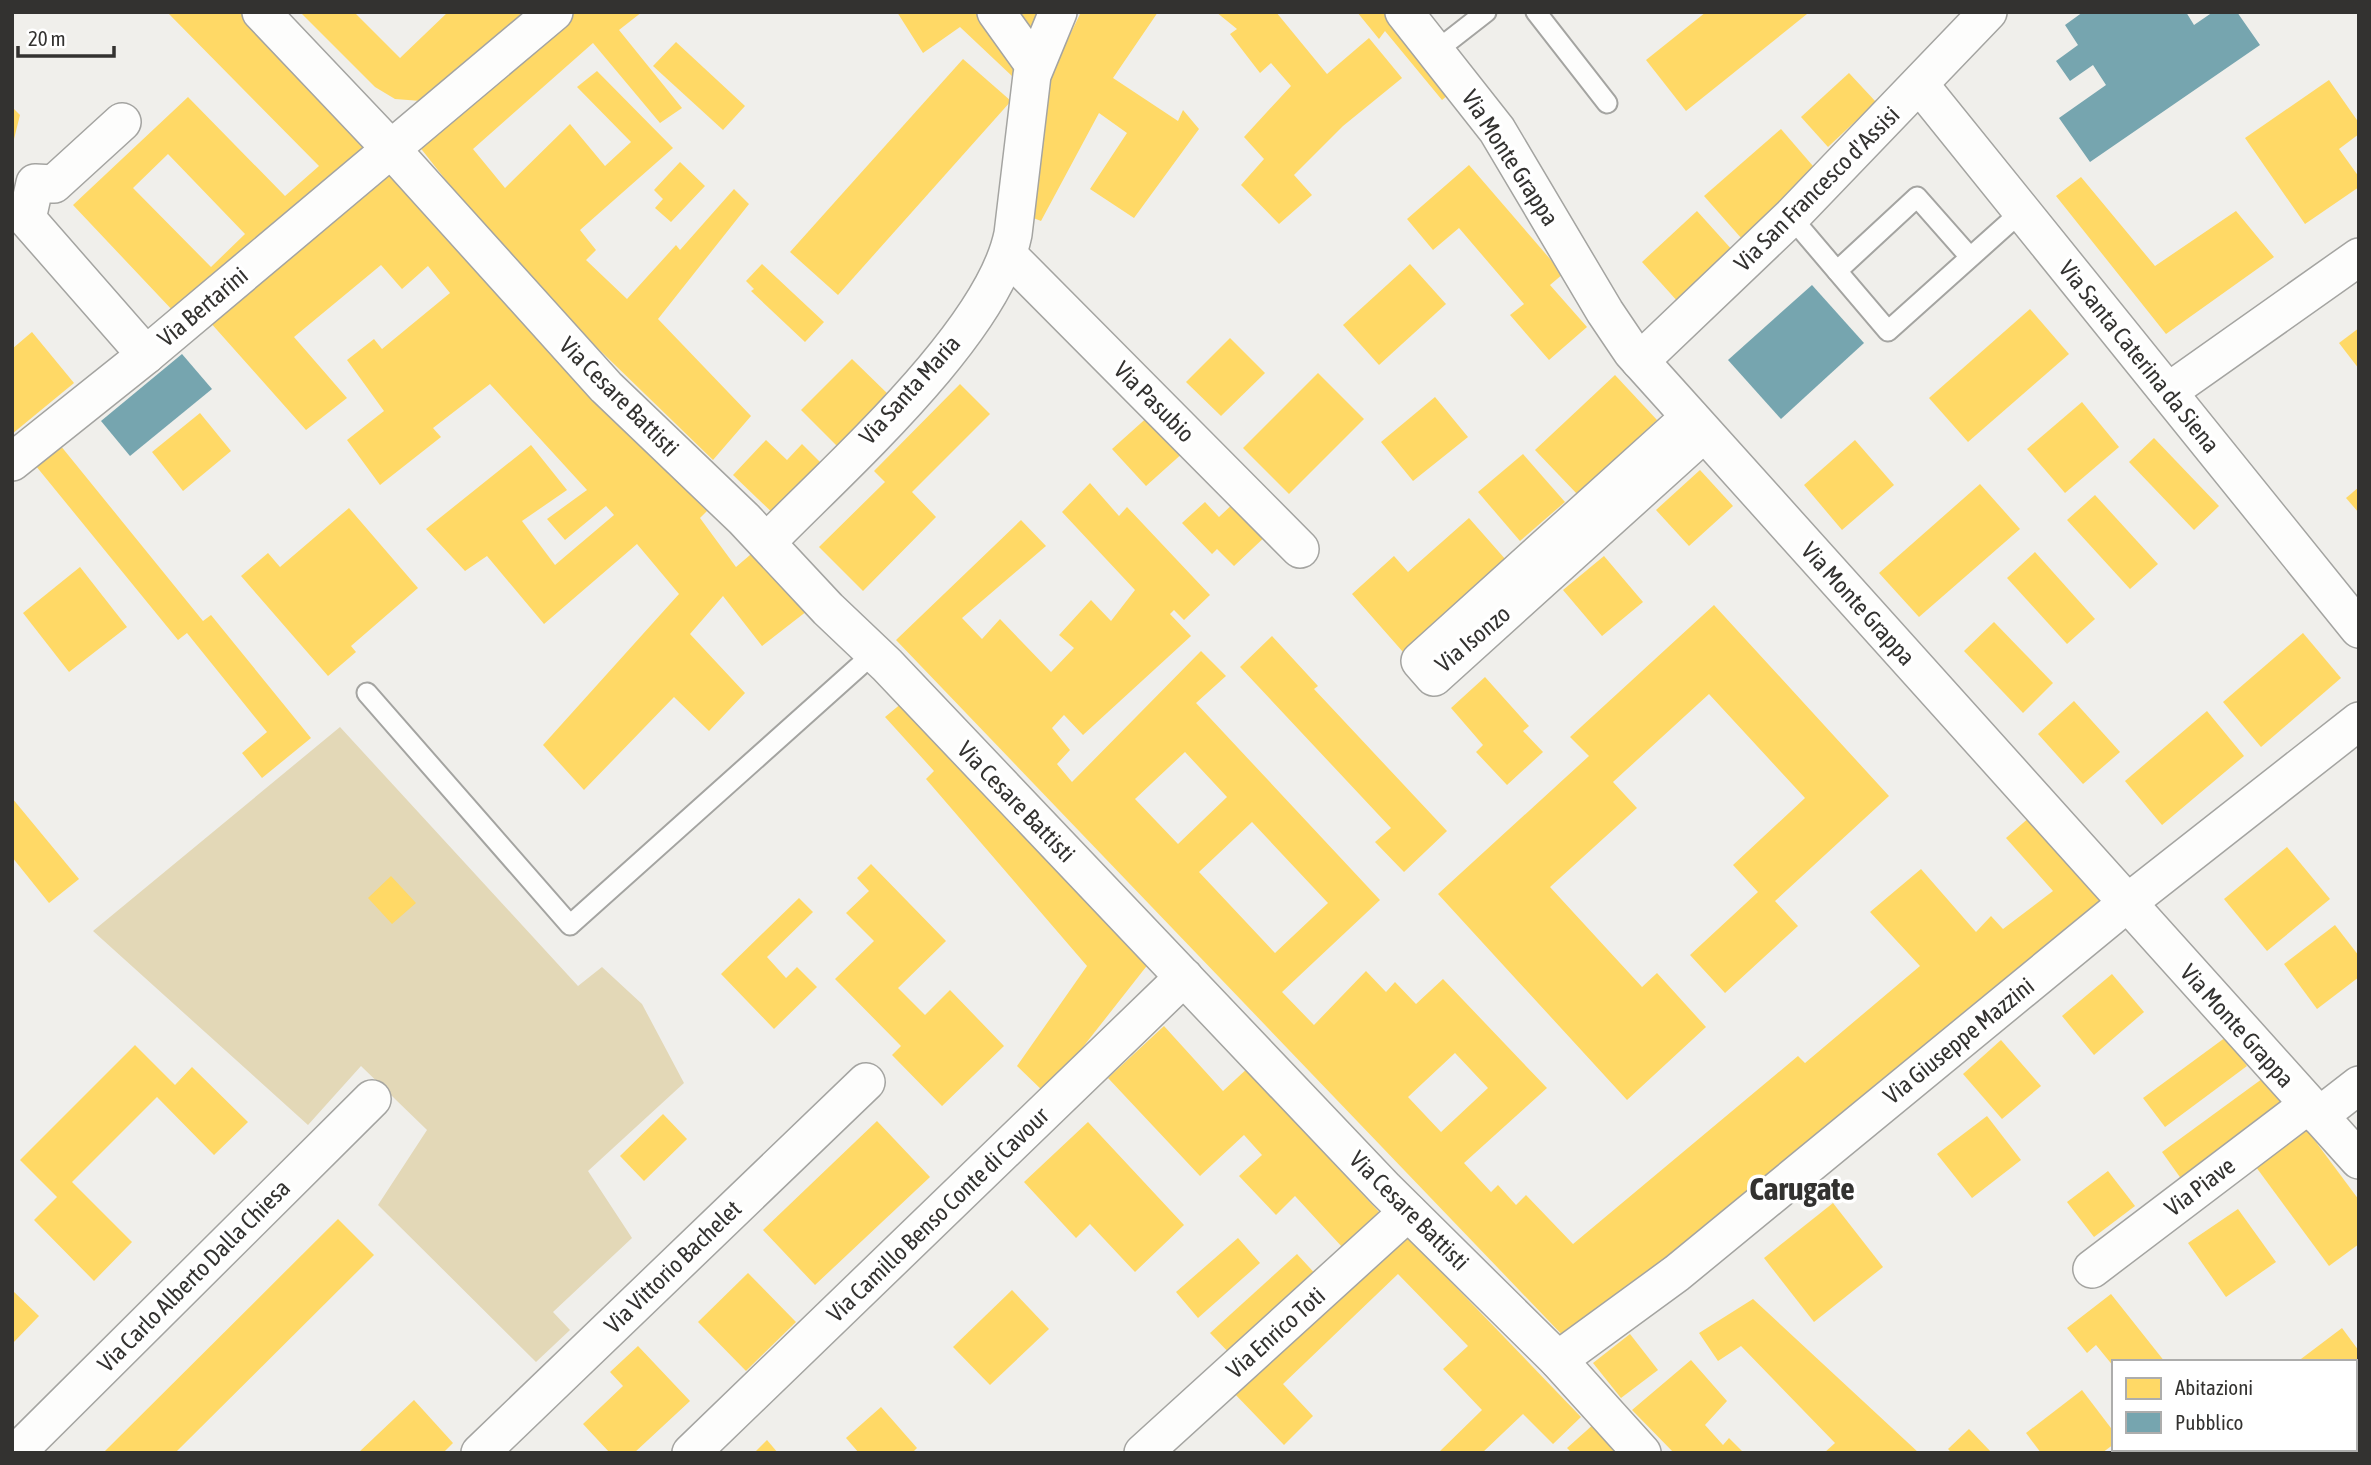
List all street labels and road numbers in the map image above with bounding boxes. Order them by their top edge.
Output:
street label: Via Monte Grappa [1457,85,1564,230]
street label: Via San Francesco d'Assisi [1729,101,1905,277]
street label: Via Santa Caterina da Siena [2054,255,2225,458]
street label: Via Bertarini [152,261,253,352]
street label: Via Santa Maria [854,330,965,450]
street label: Via Cesare Battisti [554,332,684,462]
street label: Via Pasubio [1109,356,1200,447]
street label: Via Monte Grappa [1796,537,1921,671]
street label: Via Isonzo [1430,600,1515,678]
street label: Via Cesare Battisti [952,736,1081,868]
street label: Via Monte Grappa [2175,959,2300,1093]
street label: Via Giuseppe Mazzini [1878,972,2039,1109]
street label: Via Camillo Benso Conte di Cavour [822,1101,1054,1327]
street label: Via Cesare Battisti [1344,1146,1474,1276]
street label: Via Piave [2160,1152,2240,1222]
street label: Via Carlo Alberto Dalla Chiesa [92,1174,295,1377]
street label: Via Vittorio Bachelet [599,1195,746,1338]
street label: Via Enrico Toti [1221,1282,1330,1384]

